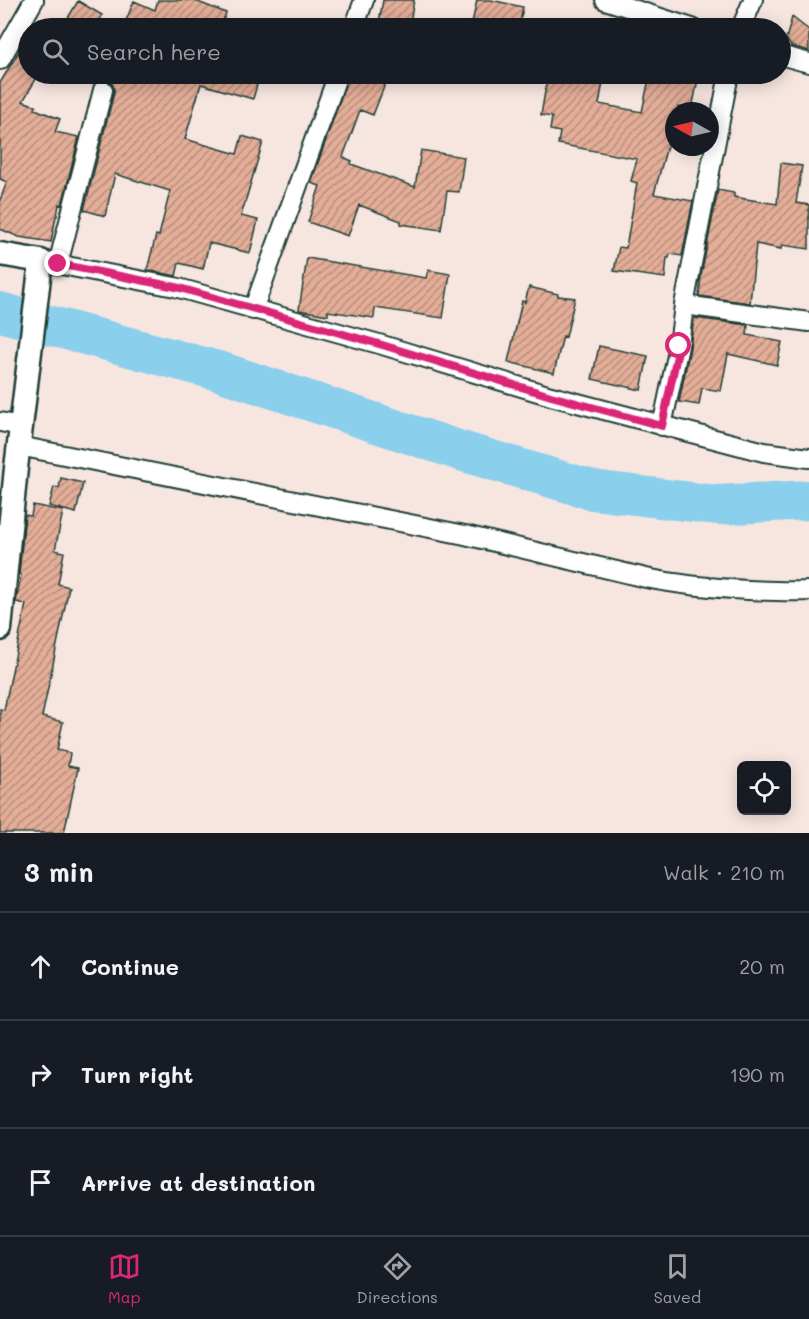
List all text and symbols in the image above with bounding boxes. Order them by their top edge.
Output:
search box [18,18,791,84]
icon: search [39,35,72,68]
text: Search here [87,37,221,66]
north arrow [665,102,719,156]
route end [44,250,70,276]
route start [665,332,691,358]
map controls [737,761,791,815]
button: locate [737,761,791,815]
text: 3 min [24,855,93,889]
text: Walk · 210 m [663,859,785,885]
icon: ahead [24,950,57,983]
text: Continue [81,952,179,981]
text: 20 m [739,953,785,979]
icon: right [24,1058,57,1091]
text: Turn right [81,1060,193,1089]
text: 190 m [730,1061,785,1087]
icon: arrive [24,1166,57,1199]
text: Arrive at destination [81,1168,316,1197]
tab: Map [108,1250,141,1307]
tab: Directions [357,1250,438,1307]
tab: Saved [654,1250,701,1307]

